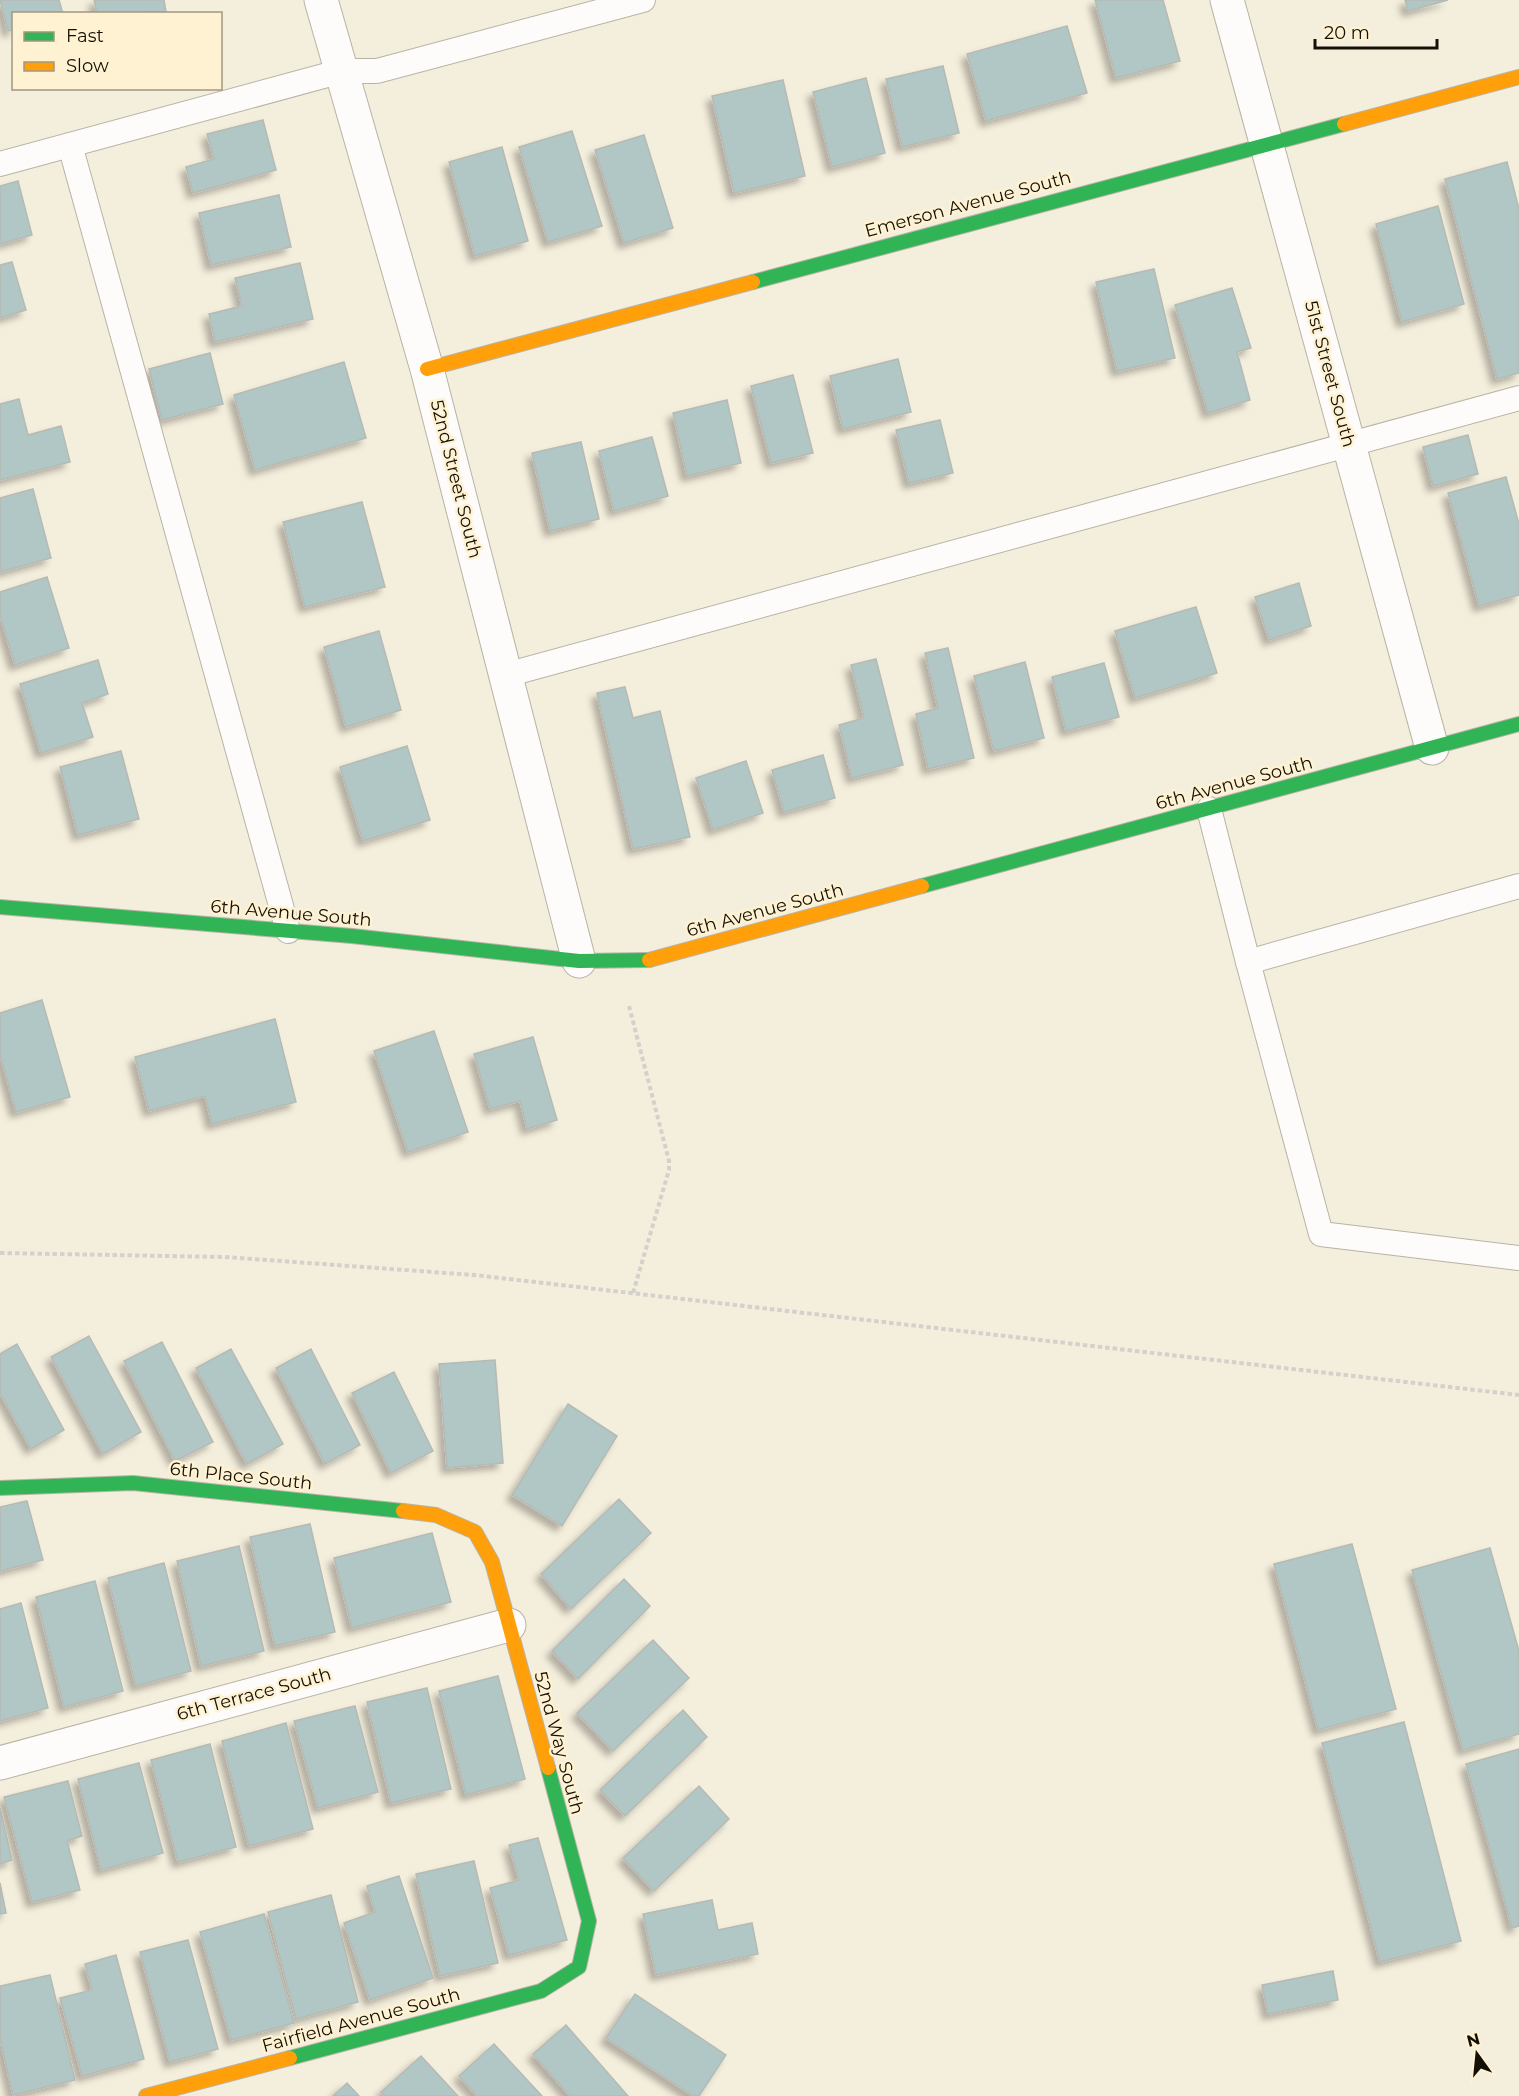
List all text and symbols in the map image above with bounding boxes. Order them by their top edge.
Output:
legend [12,12,222,90]
scale bar [1315,12,1436,50]
text: 20 m [1324,22,1370,44]
text: Fast [66,25,104,47]
text: Slow [66,55,109,77]
street label: Emerson Avenue South [862,166,1074,242]
street label: 51st Street South [1300,298,1360,450]
street label: 52nd Street South [426,398,486,560]
street label: 6th Avenue South [1153,751,1315,815]
street label: 6th Avenue South [684,878,846,942]
street label: 6th Avenue South [209,895,373,931]
street label: 6th Place South [169,1458,313,1494]
street label: 6th Terrace South [174,1663,334,1725]
street label: 52nd Way South [529,1669,589,1817]
street label: Fairfield Avenue South [260,1983,462,2057]
north arrow [1447,2024,1507,2084]
text: N [1465,2029,1482,2051]

